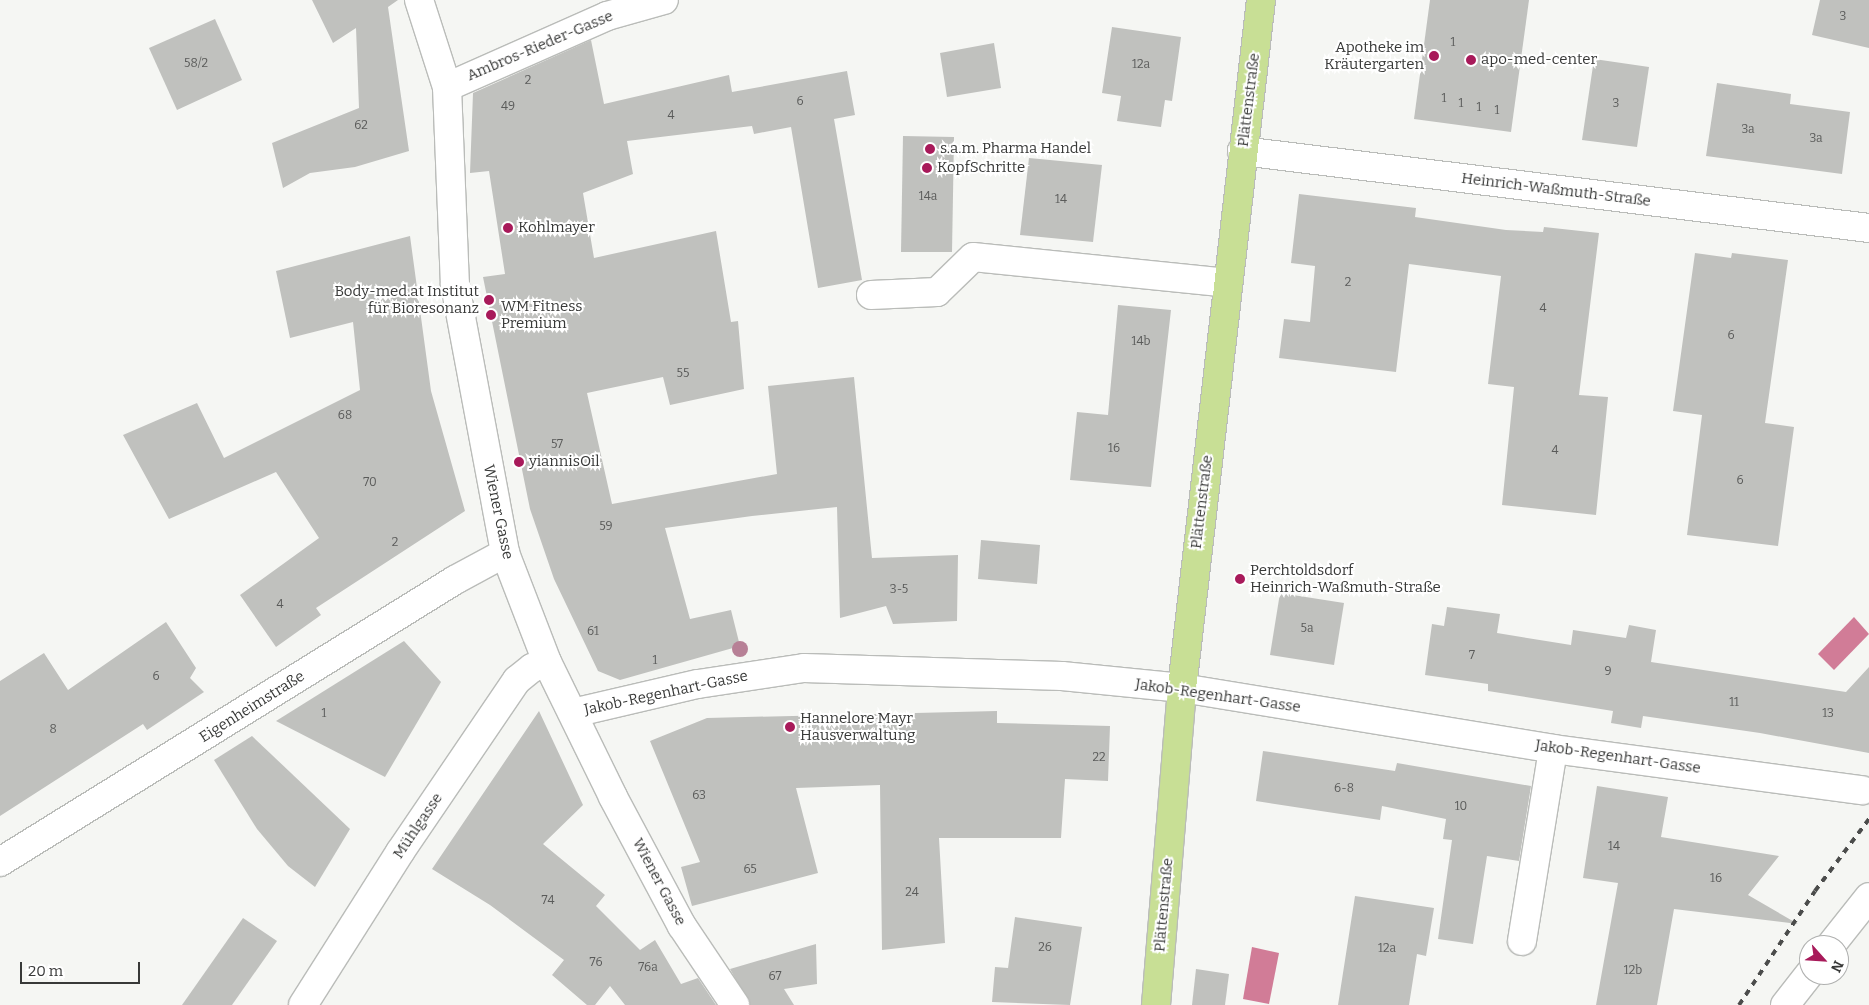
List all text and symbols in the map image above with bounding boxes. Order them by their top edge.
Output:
street label: Ambros-Rieder-Gasse [464,7,616,85]
house number: 3 [1840,10,1846,24]
house number: 1 [1451,36,1455,50]
place label: Apotheke im Kräutergarten [1324,38,1424,73]
marker: Apotheke im Kräutergarten [1428,50,1440,62]
place label: apo-med-center [1481,51,1597,69]
street label: Plättenstraße [1234,52,1264,148]
marker: apo-med-center [1465,54,1477,66]
house number: 58/2 [184,57,208,71]
house number: 12a [1132,58,1150,72]
house number: 2 [525,74,531,88]
house number: 1 [1442,92,1446,106]
house number: 6 [796,95,804,109]
house number: 1 [1459,97,1463,111]
house number: 3 [1613,97,1619,111]
house number: 49 [501,100,515,114]
house number: 1 [1477,101,1481,115]
house number: 1 [1495,104,1499,118]
house number: 4 [667,109,675,123]
house number: 62 [354,119,368,133]
house number: 3a [1741,123,1755,137]
house number: 3a [1809,132,1823,146]
place label: s.a.m. Pharma Handel [940,140,1091,158]
marker: s.a.m. Pharma Handel [924,143,936,155]
place label: KopfSchritte [937,159,1025,177]
marker: KopfSchritte [921,162,933,174]
street label: Heinrich-Waßmuth-Straße [1460,169,1652,211]
house number: 14a [919,190,937,204]
house number: 14 [1055,193,1067,207]
place label: Kohlmayer [518,219,595,237]
marker: Kohlmayer [502,222,514,234]
house number: 2 [1345,276,1351,290]
place label: Body-med.at Institut für Bioresonanz [334,282,479,317]
marker: Body-med.at Institut für Bioresonanz [483,294,495,306]
place label: WM Fitness Premium [501,297,582,332]
house number: 4 [1539,302,1547,316]
marker: WM Fitness Premium [485,309,497,321]
house number: 6 [1727,329,1735,343]
house number: 14b [1132,335,1150,349]
house number: 55 [677,367,689,381]
house number: 68 [338,409,352,423]
house number: 57 [551,438,563,452]
house number: 16 [1108,442,1120,456]
house number: 4 [1551,444,1559,458]
place label: yiannisOil [529,453,600,471]
street label: Plättenstraße [1187,454,1217,550]
marker: yiannisOil [513,456,525,468]
street label: Wiener Gasse [479,463,517,561]
house number: 6 [1736,474,1744,488]
house number: 70 [363,476,377,490]
house number: 59 [599,520,613,534]
house number: 2 [392,536,398,550]
place label: Perchtoldsdorf Heinrich-Waßmuth-Straße [1250,561,1441,596]
marker: Perchtoldsdorf Heinrich-Waßmuth-Straße [1234,573,1246,585]
house number: 3-5 [890,583,908,597]
house number: 4 [276,598,284,612]
house number: 5a [1301,622,1313,636]
house number: 61 [587,625,599,639]
house number: 7 [1469,649,1475,663]
house number: 1 [653,654,657,668]
house number: 9 [1604,665,1612,679]
street label: Eigenheimstraße [196,667,308,747]
street label: Jakob-Regenhart-Gasse [583,667,749,719]
house number: 6 [152,670,160,684]
street label: Jakob-Regenhart-Gasse [1134,675,1302,717]
house number: 11 [1729,696,1739,710]
house number: 1 [322,707,326,721]
house number: 13 [1822,707,1834,721]
place label: Hannelore Mayr Hausverwaltung [800,709,916,744]
marker: Hannelore Mayr Hausverwaltung [784,721,796,733]
house number: 8 [49,723,57,737]
street label: Jakob-Regenhart-Gasse [1534,736,1702,778]
house number: 22 [1092,751,1106,765]
house number: 6-8 [1334,782,1354,796]
house number: 63 [692,789,706,803]
street label: Mühlgasse [389,790,447,862]
house number: 10 [1455,800,1467,814]
street label: Wiener Gasse [628,835,690,929]
house number: 14 [1608,840,1620,854]
street label: Plättenstraße [1151,857,1177,953]
house number: 65 [743,863,757,877]
house number: 16 [1710,872,1722,886]
house number: 24 [905,886,919,900]
house number: 74 [542,894,554,908]
north arrow [1799,935,1849,985]
house number: 26 [1038,941,1052,955]
house number: 12a [1378,942,1396,956]
scale bar [22,952,142,984]
house number: 76 [590,956,602,970]
text: N [1827,958,1847,975]
house number: 76a [638,961,658,975]
text: 20 m [28,962,63,980]
house number: 12b [1624,964,1642,978]
house number: 67 [769,970,781,984]

